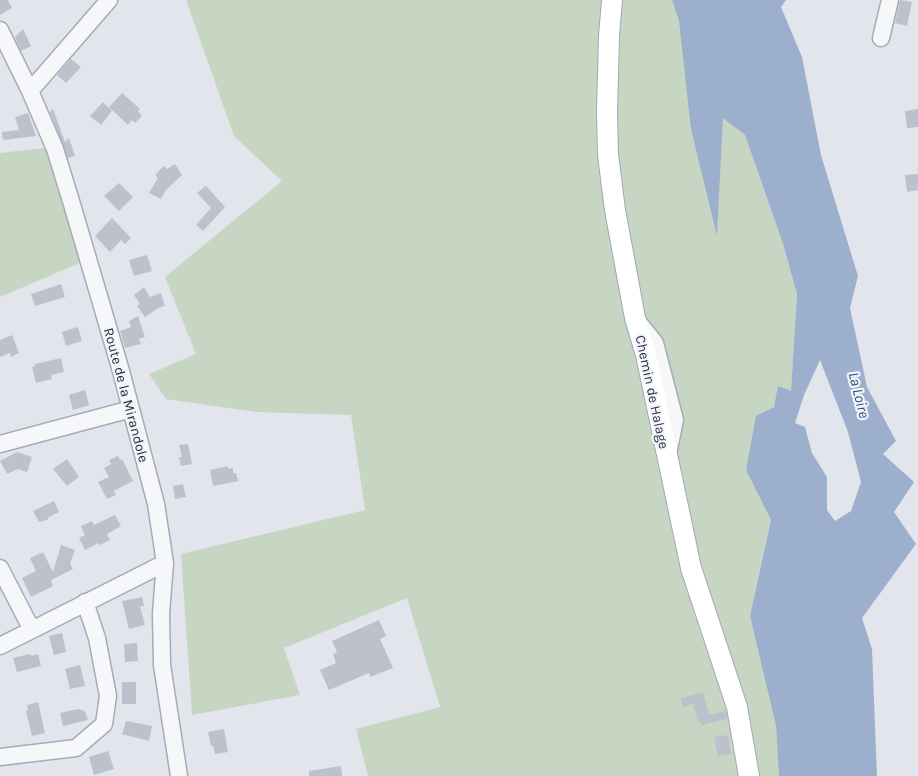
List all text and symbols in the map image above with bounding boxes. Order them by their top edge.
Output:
street label: Route de la Mirandole [100,326,152,464]
street label: Chemin de Halage [632,334,672,450]
water label: La Loire [845,370,873,420]

